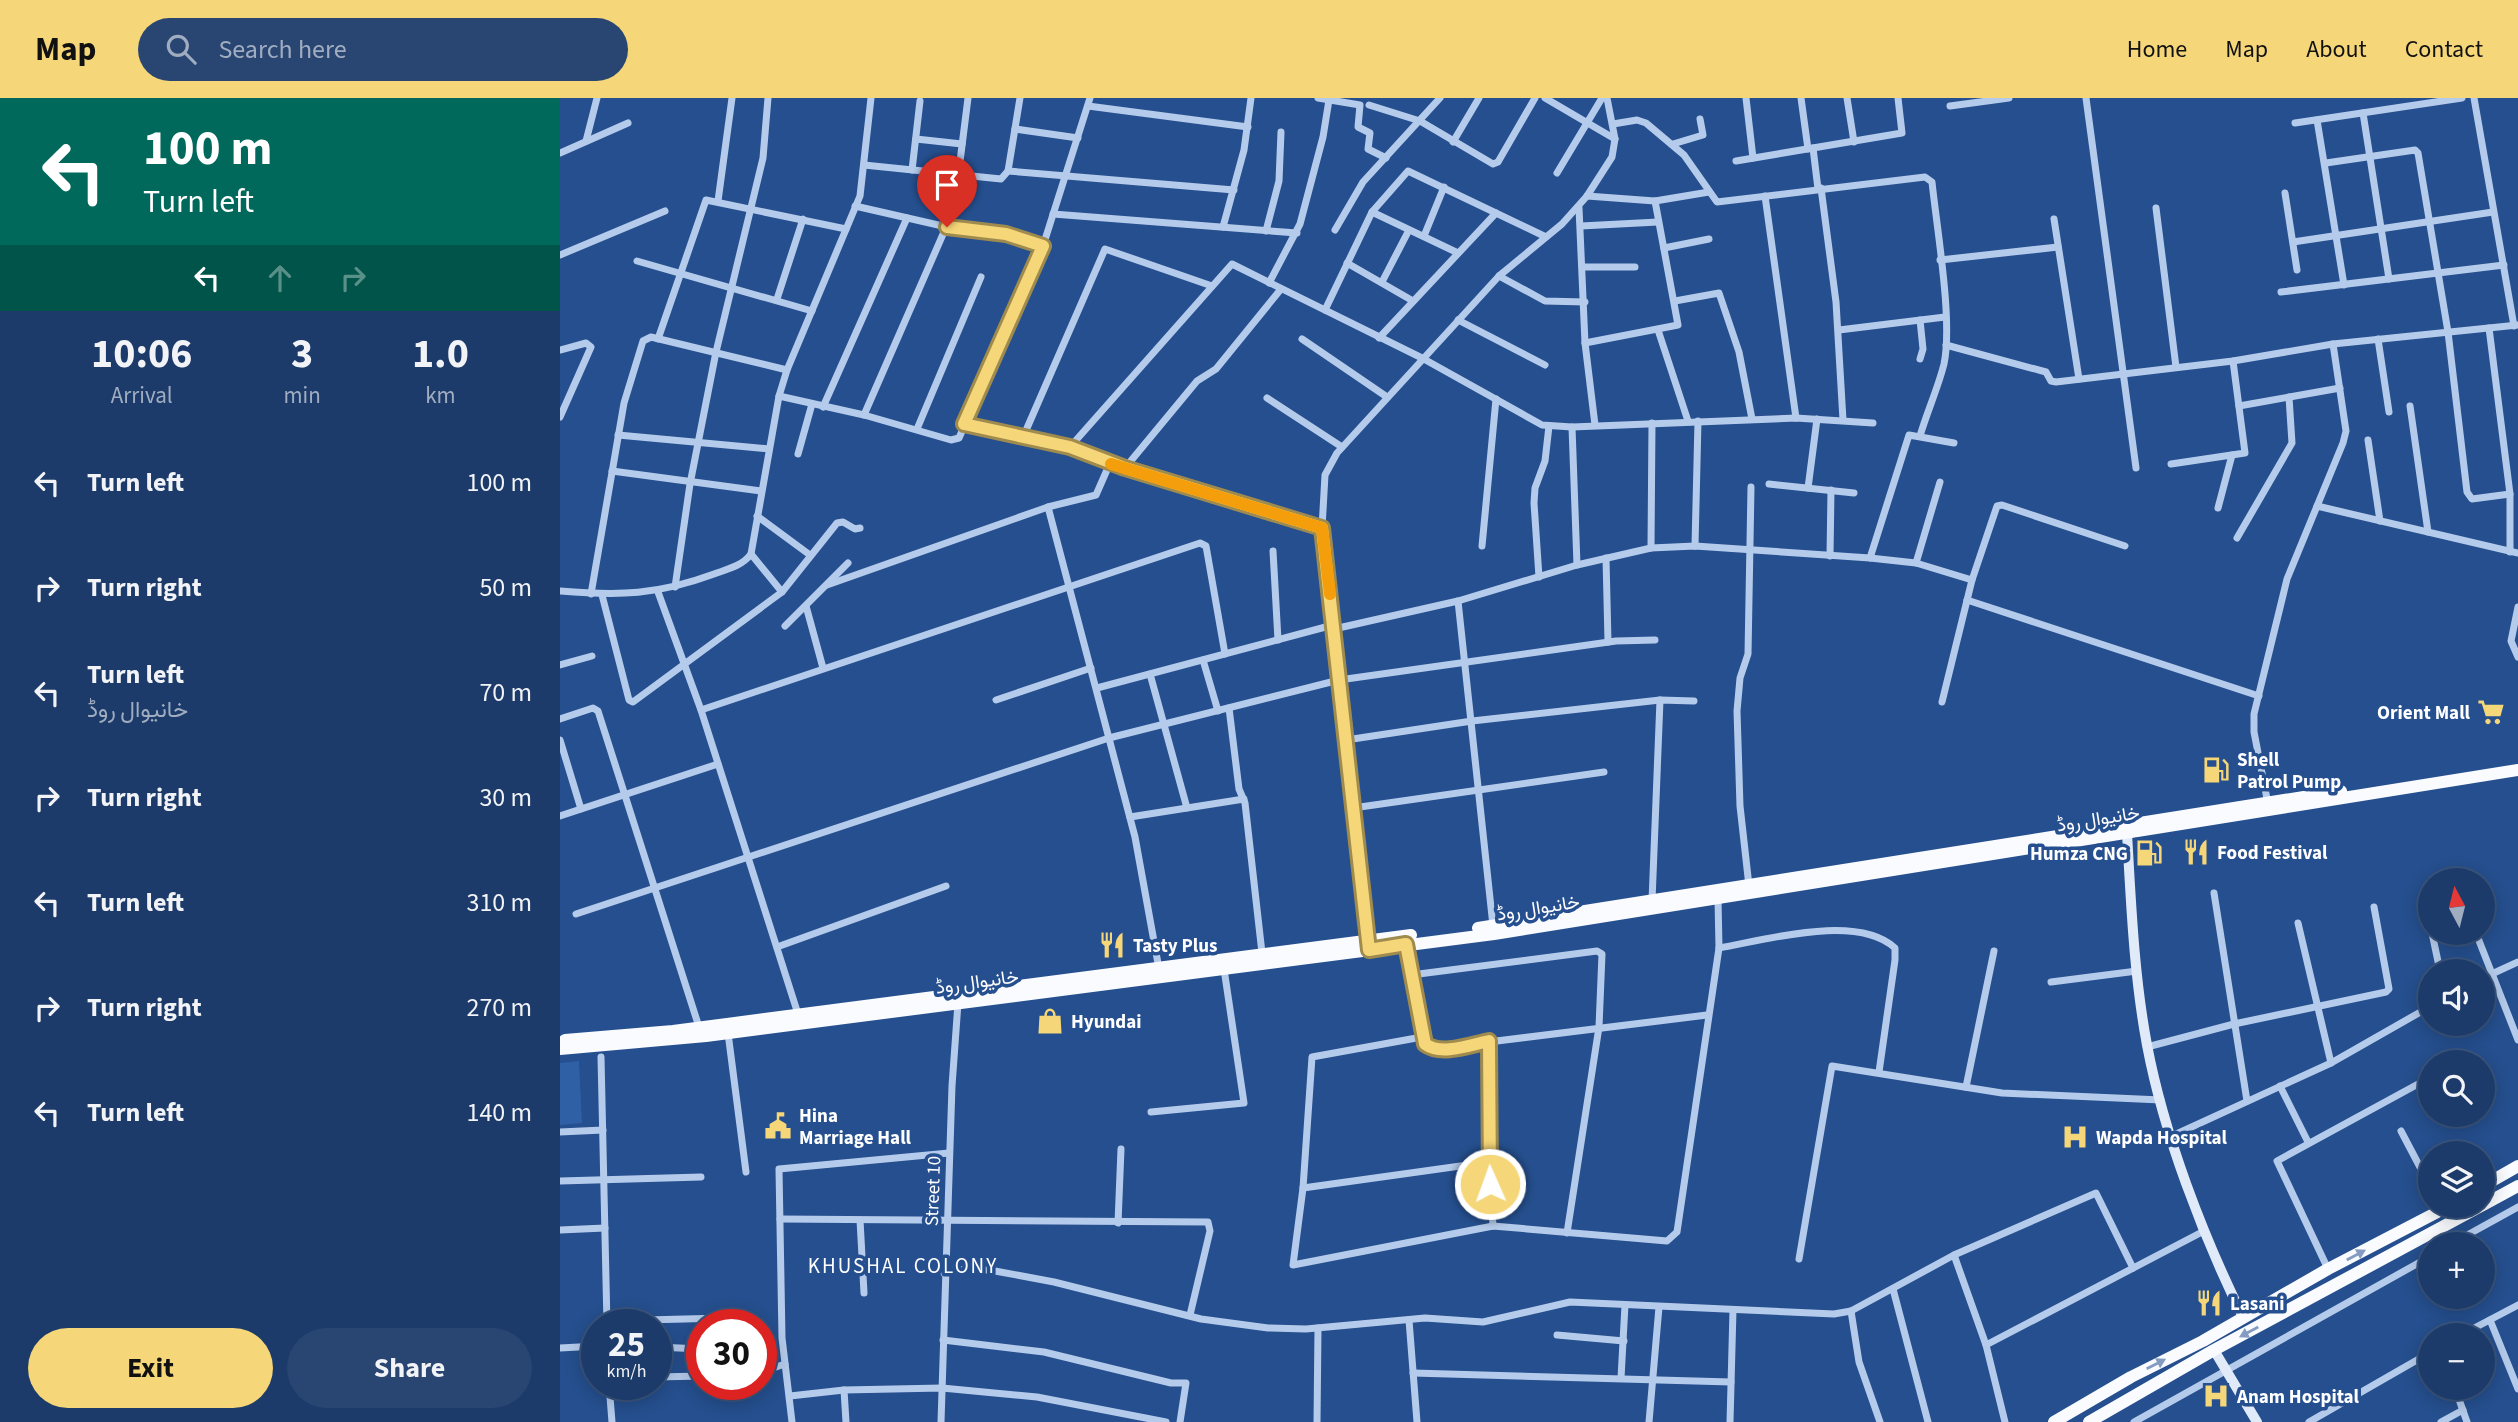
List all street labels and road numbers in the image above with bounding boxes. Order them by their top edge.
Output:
street label: خانیوال روڈ [2055,800,2142,839]
street label: خانیوال روڈ [1495,889,1582,928]
street label: خانیوال روڈ [934,963,1020,1002]
street label: Street 10 [919,1155,948,1227]

